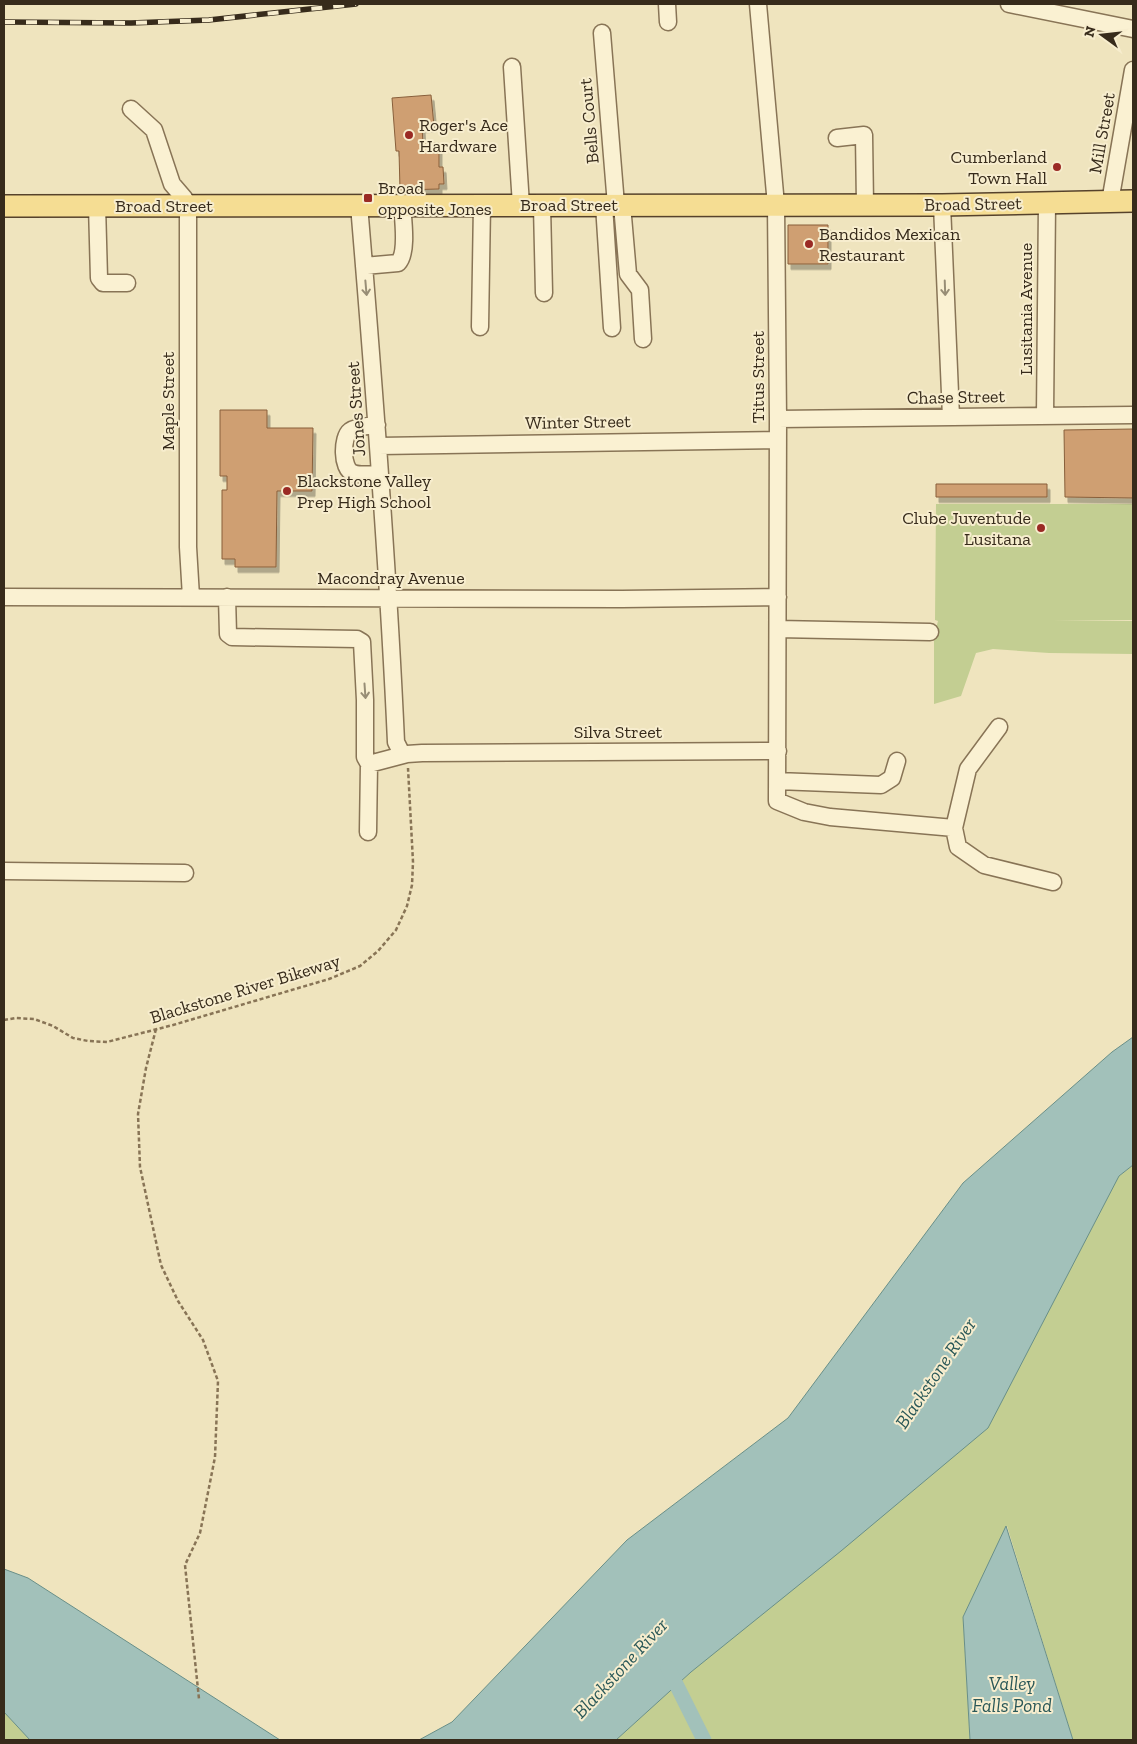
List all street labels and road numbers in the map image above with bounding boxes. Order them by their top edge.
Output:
street label: Bells Court [574,77,604,165]
street label: Mill Street [1084,90,1120,175]
street label: Broad Street [924,192,1022,216]
street label: Broad Street [520,194,618,216]
street label: Broad Street [115,195,213,217]
street label: Lusitania Avenue [1015,243,1037,375]
street label: Titus Street [747,330,769,423]
street label: Maple Street [157,351,179,451]
street label: Jones Street [342,360,370,457]
street label: Chase Street [907,385,1006,409]
street label: Winter Street [525,410,631,434]
street label: Macondray Avenue [317,567,465,589]
street label: Silva Street [574,721,663,743]
street label: Blackstone River Bikeway [147,949,344,1028]

